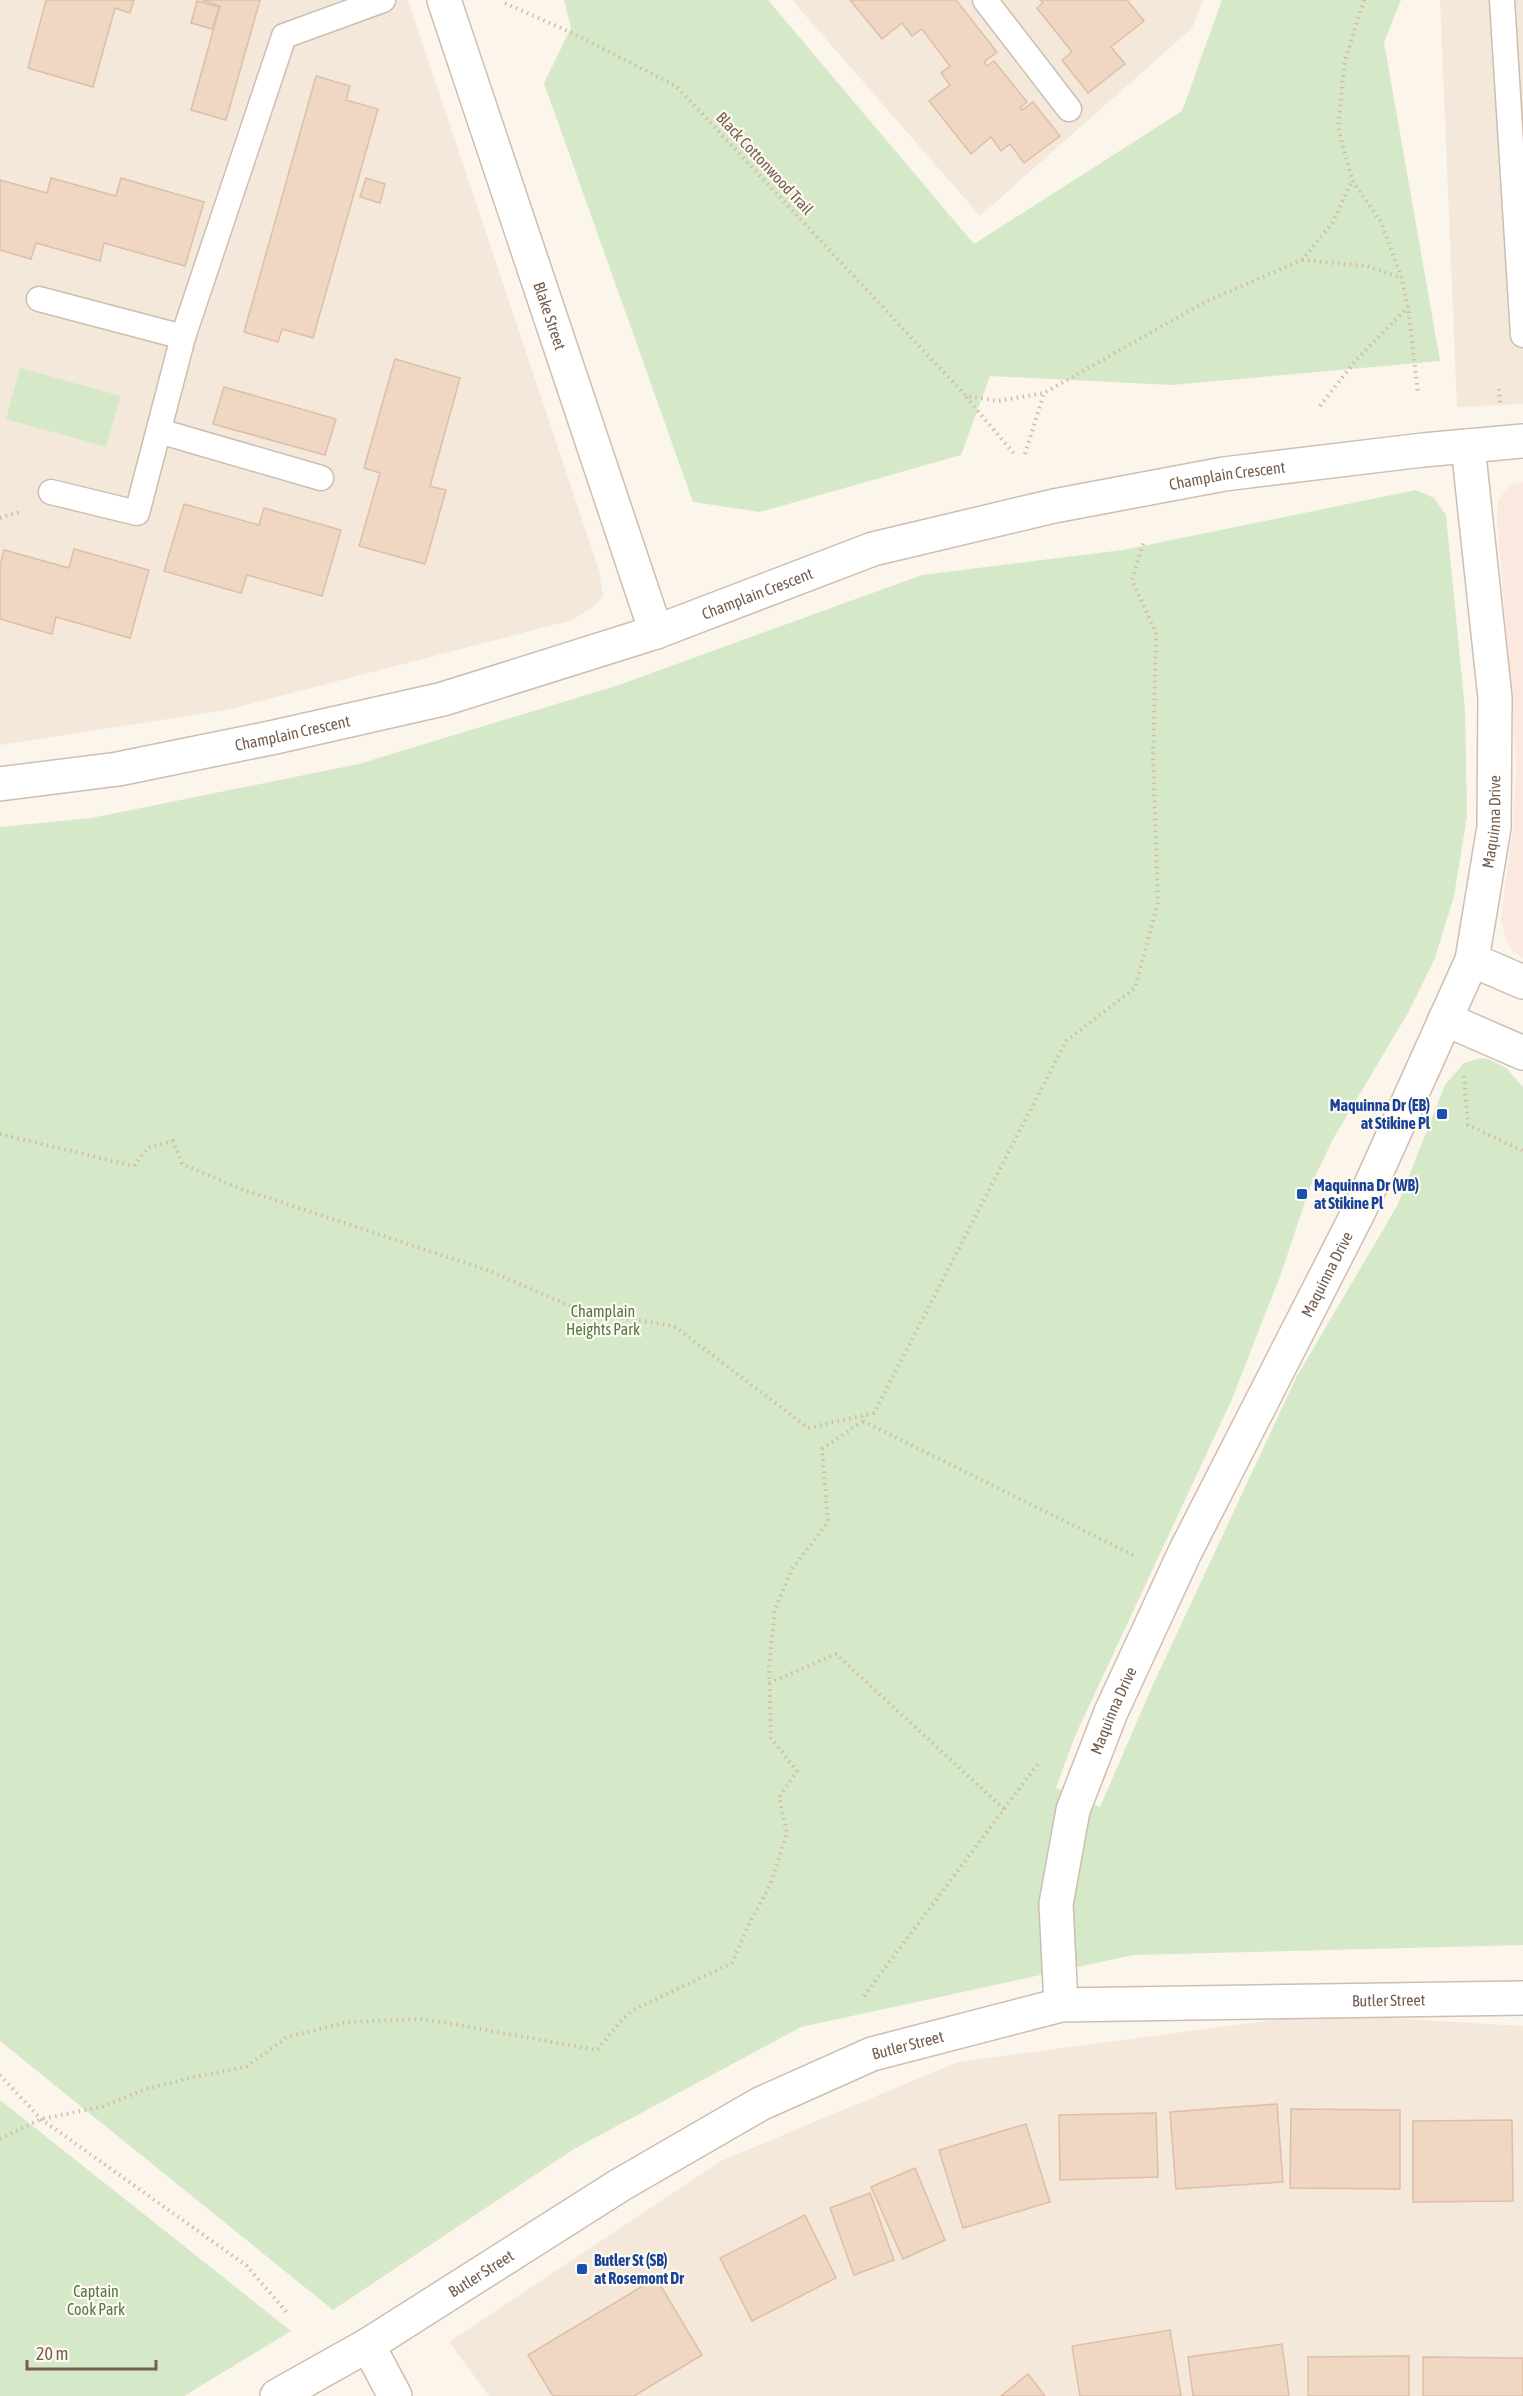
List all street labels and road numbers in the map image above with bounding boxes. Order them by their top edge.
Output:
street label: Black Cottonwood Trail [713,108,818,219]
street label: Blake Street [530,279,570,352]
street label: Champlain Crescent [1168,458,1287,493]
street label: Champlain Crescent [699,564,816,623]
street label: Champlain Crescent [233,711,352,754]
street label: Maquinna Drive [1478,775,1503,870]
street label: Maquinna Drive [1298,1228,1356,1320]
street label: Maquinna Drive [1087,1664,1140,1757]
street label: Butler Street [1352,1990,1426,2010]
street label: Butler Street [870,2027,946,2063]
street label: Butler Street [445,2246,517,2301]

